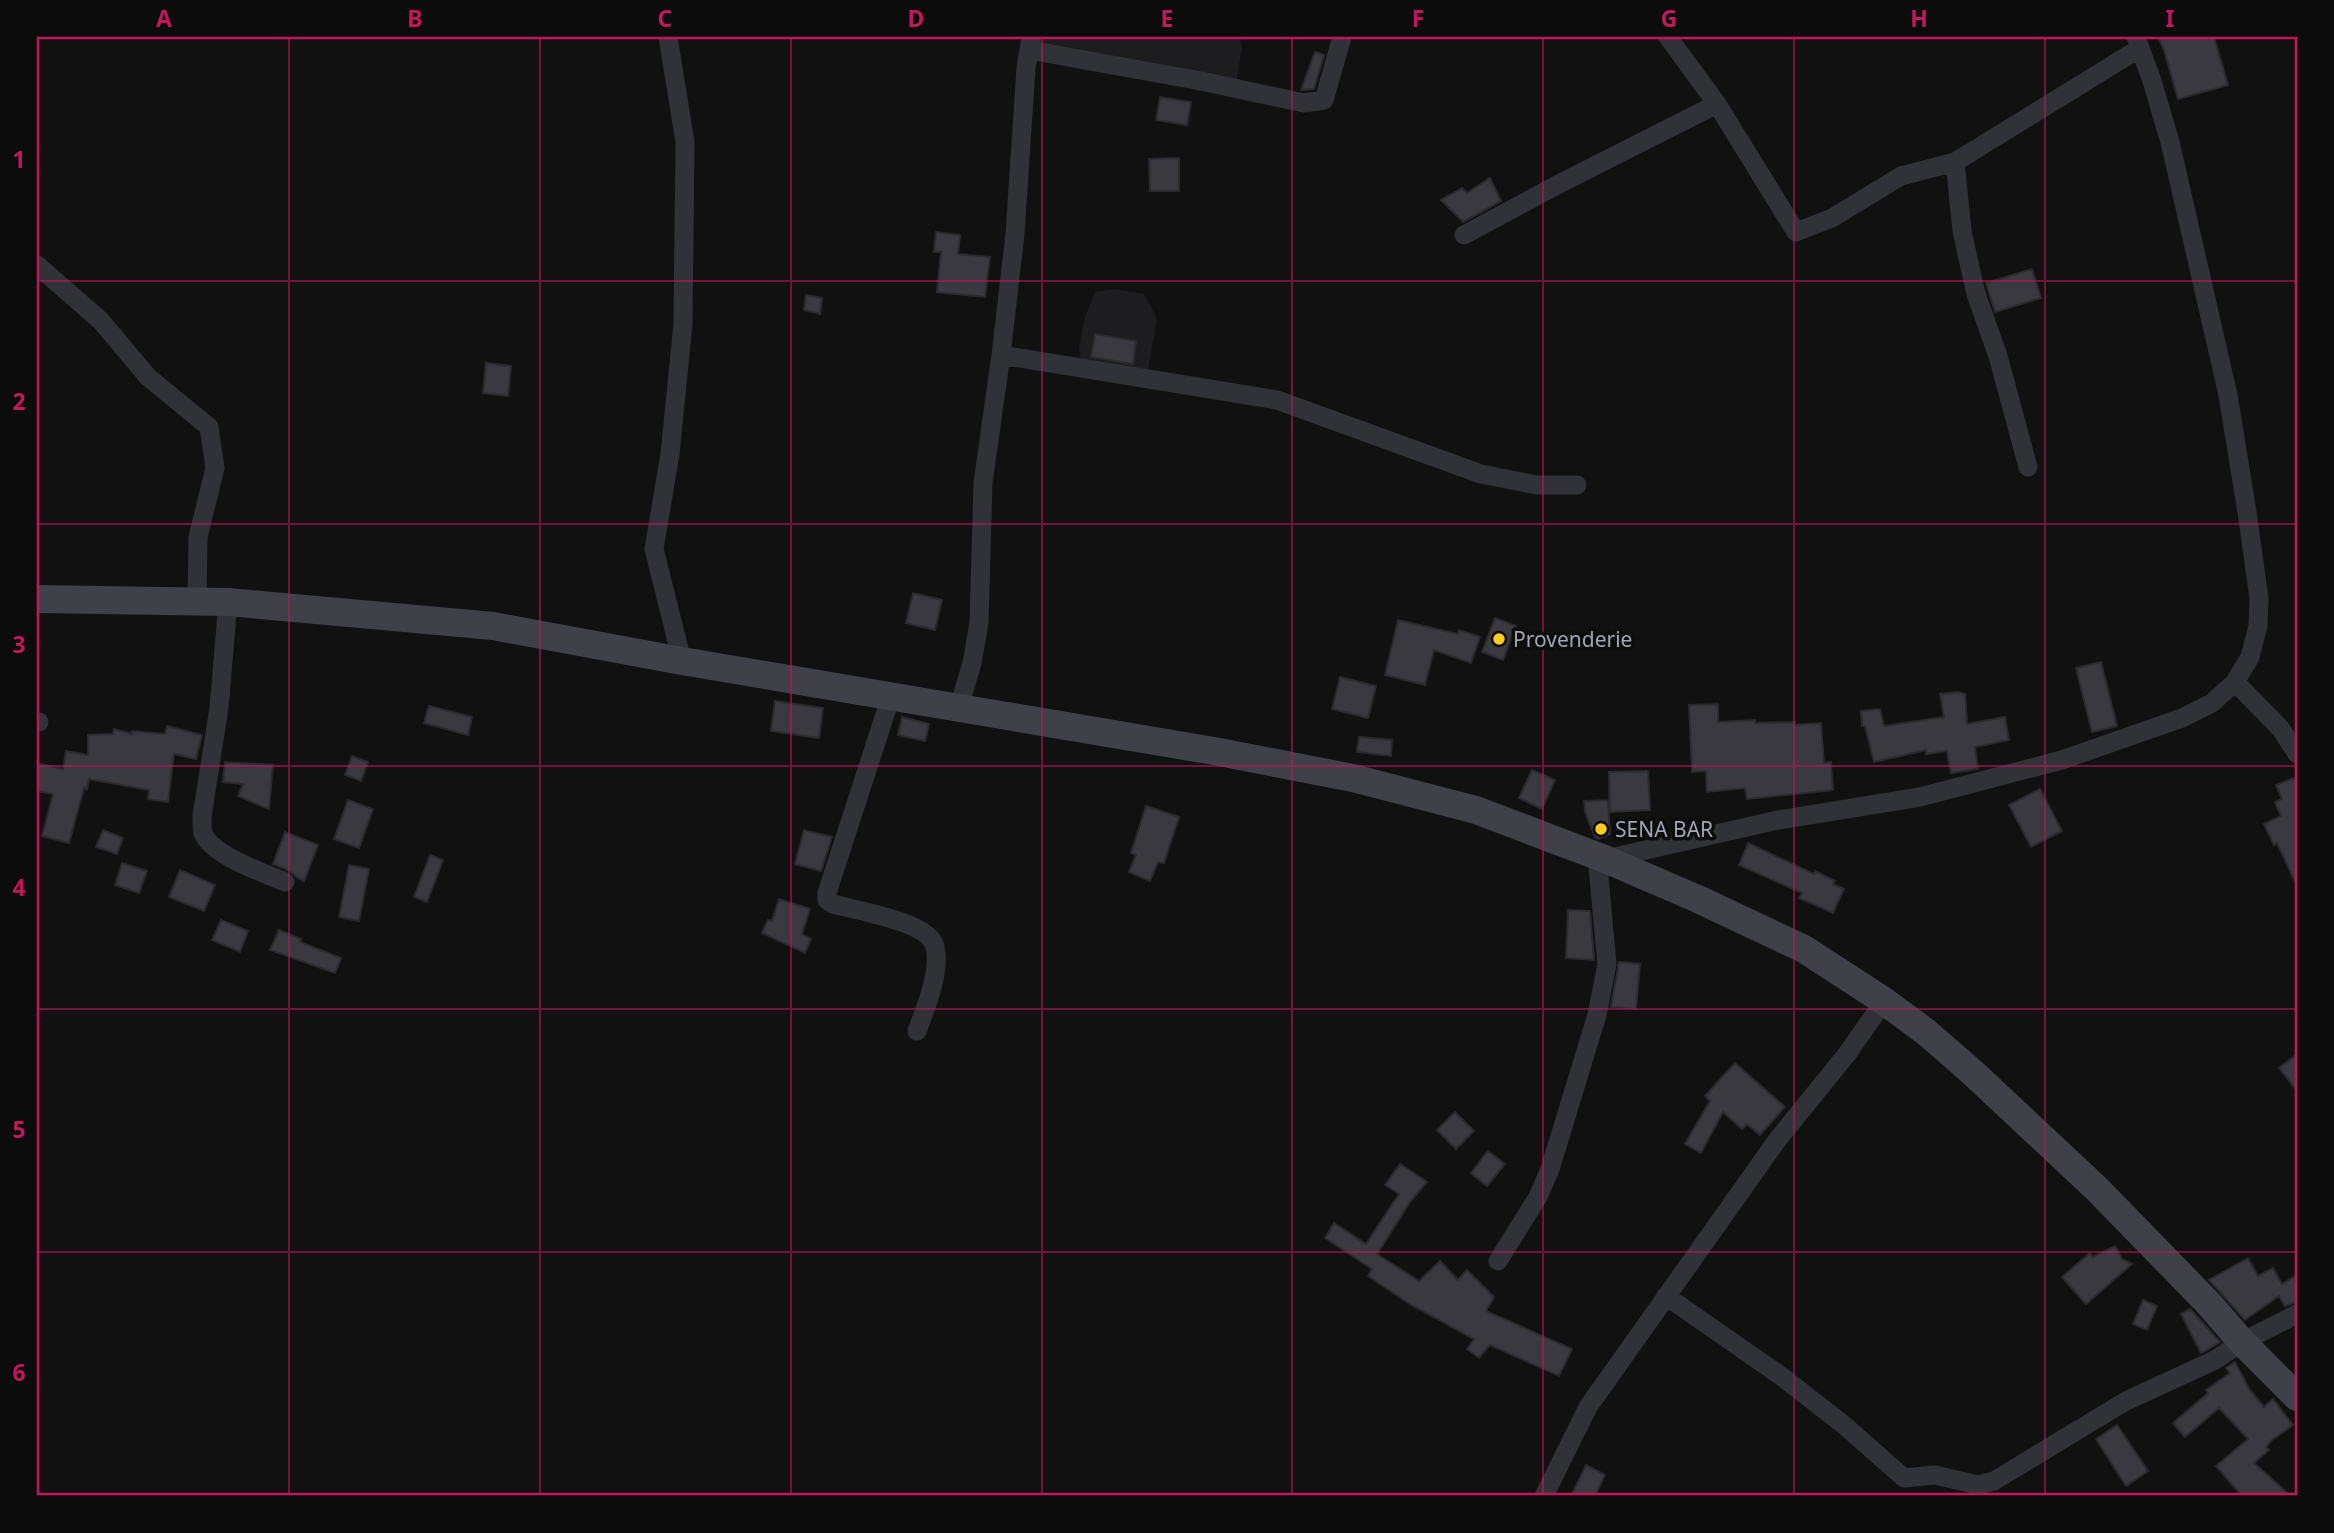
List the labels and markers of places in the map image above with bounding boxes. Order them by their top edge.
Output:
place label: Provenderie [1513,625,1632,653]
marker: Provenderie [1491,631,1507,647]
place label: SENA BAR [1615,815,1713,843]
marker: SENA BAR [1593,821,1609,837]

